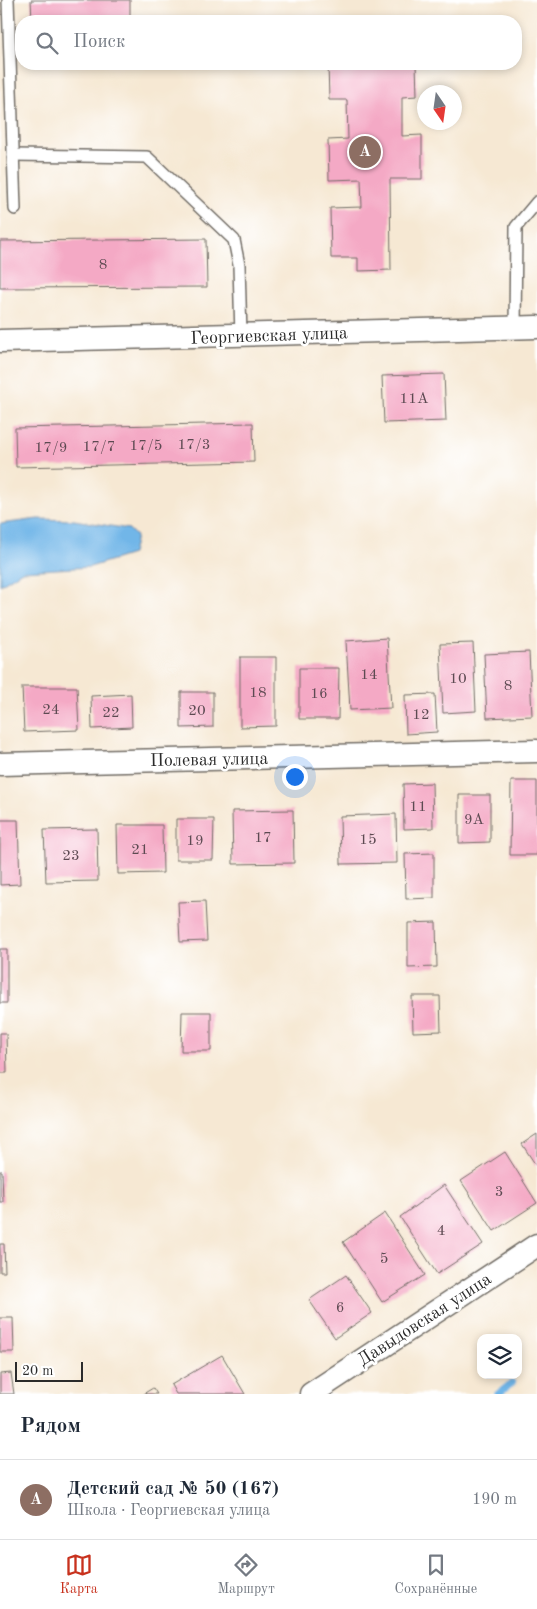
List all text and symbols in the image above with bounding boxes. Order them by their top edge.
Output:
search box [15,15,522,70]
icon: search [33,29,61,57]
text: Поиск [73,33,125,52]
north arrow [417,85,462,130]
pin: A [349,133,381,171]
house number: 8 [99,258,107,273]
street label: Георгиевская улица [190,324,348,348]
house number: 11А [400,392,429,407]
house number: 17/3 [178,438,210,453]
house number: 17/5 [130,439,162,454]
house number: 17/7 [83,440,115,455]
house number: 17/9 [35,441,67,456]
house number: 14 [360,668,378,683]
house number: 10 [449,672,467,687]
house number: 8 [504,679,512,694]
house number: 18 [249,686,267,701]
house number: 16 [310,687,328,702]
house number: 24 [42,703,60,718]
house number: 20 [188,704,206,719]
house number: 22 [102,706,120,721]
house number: 12 [412,708,430,723]
street label: Полевая улица [150,750,268,770]
your location [282,764,308,790]
house number: 11 [409,800,427,815]
house number: 9А [464,813,485,828]
house number: 17 [254,831,272,846]
house number: 15 [359,833,377,848]
house number: 19 [186,834,204,849]
house number: 21 [131,843,149,858]
house number: 23 [62,849,80,864]
house number: 3 [495,1185,503,1200]
house number: 4 [437,1224,445,1239]
house number: 5 [380,1252,388,1267]
street label: Давыдовская улица [355,1270,495,1370]
house number: 6 [336,1301,344,1316]
map controls [477,1334,522,1379]
button: layers [477,1334,522,1379]
scale bar [15,1359,82,1382]
text: 20 m [22,1364,53,1378]
text: Рядом [20,1416,81,1437]
text: Детский сад № 50 (167) [67,1480,279,1499]
text: A [30,1492,42,1508]
text: 190 m [472,1492,517,1508]
text: Школа · Георгиевская улица [67,1503,270,1519]
tab: Карта [60,1551,98,1598]
tab: Маршрут [217,1551,275,1598]
tab: Сохранённые [395,1551,477,1598]

